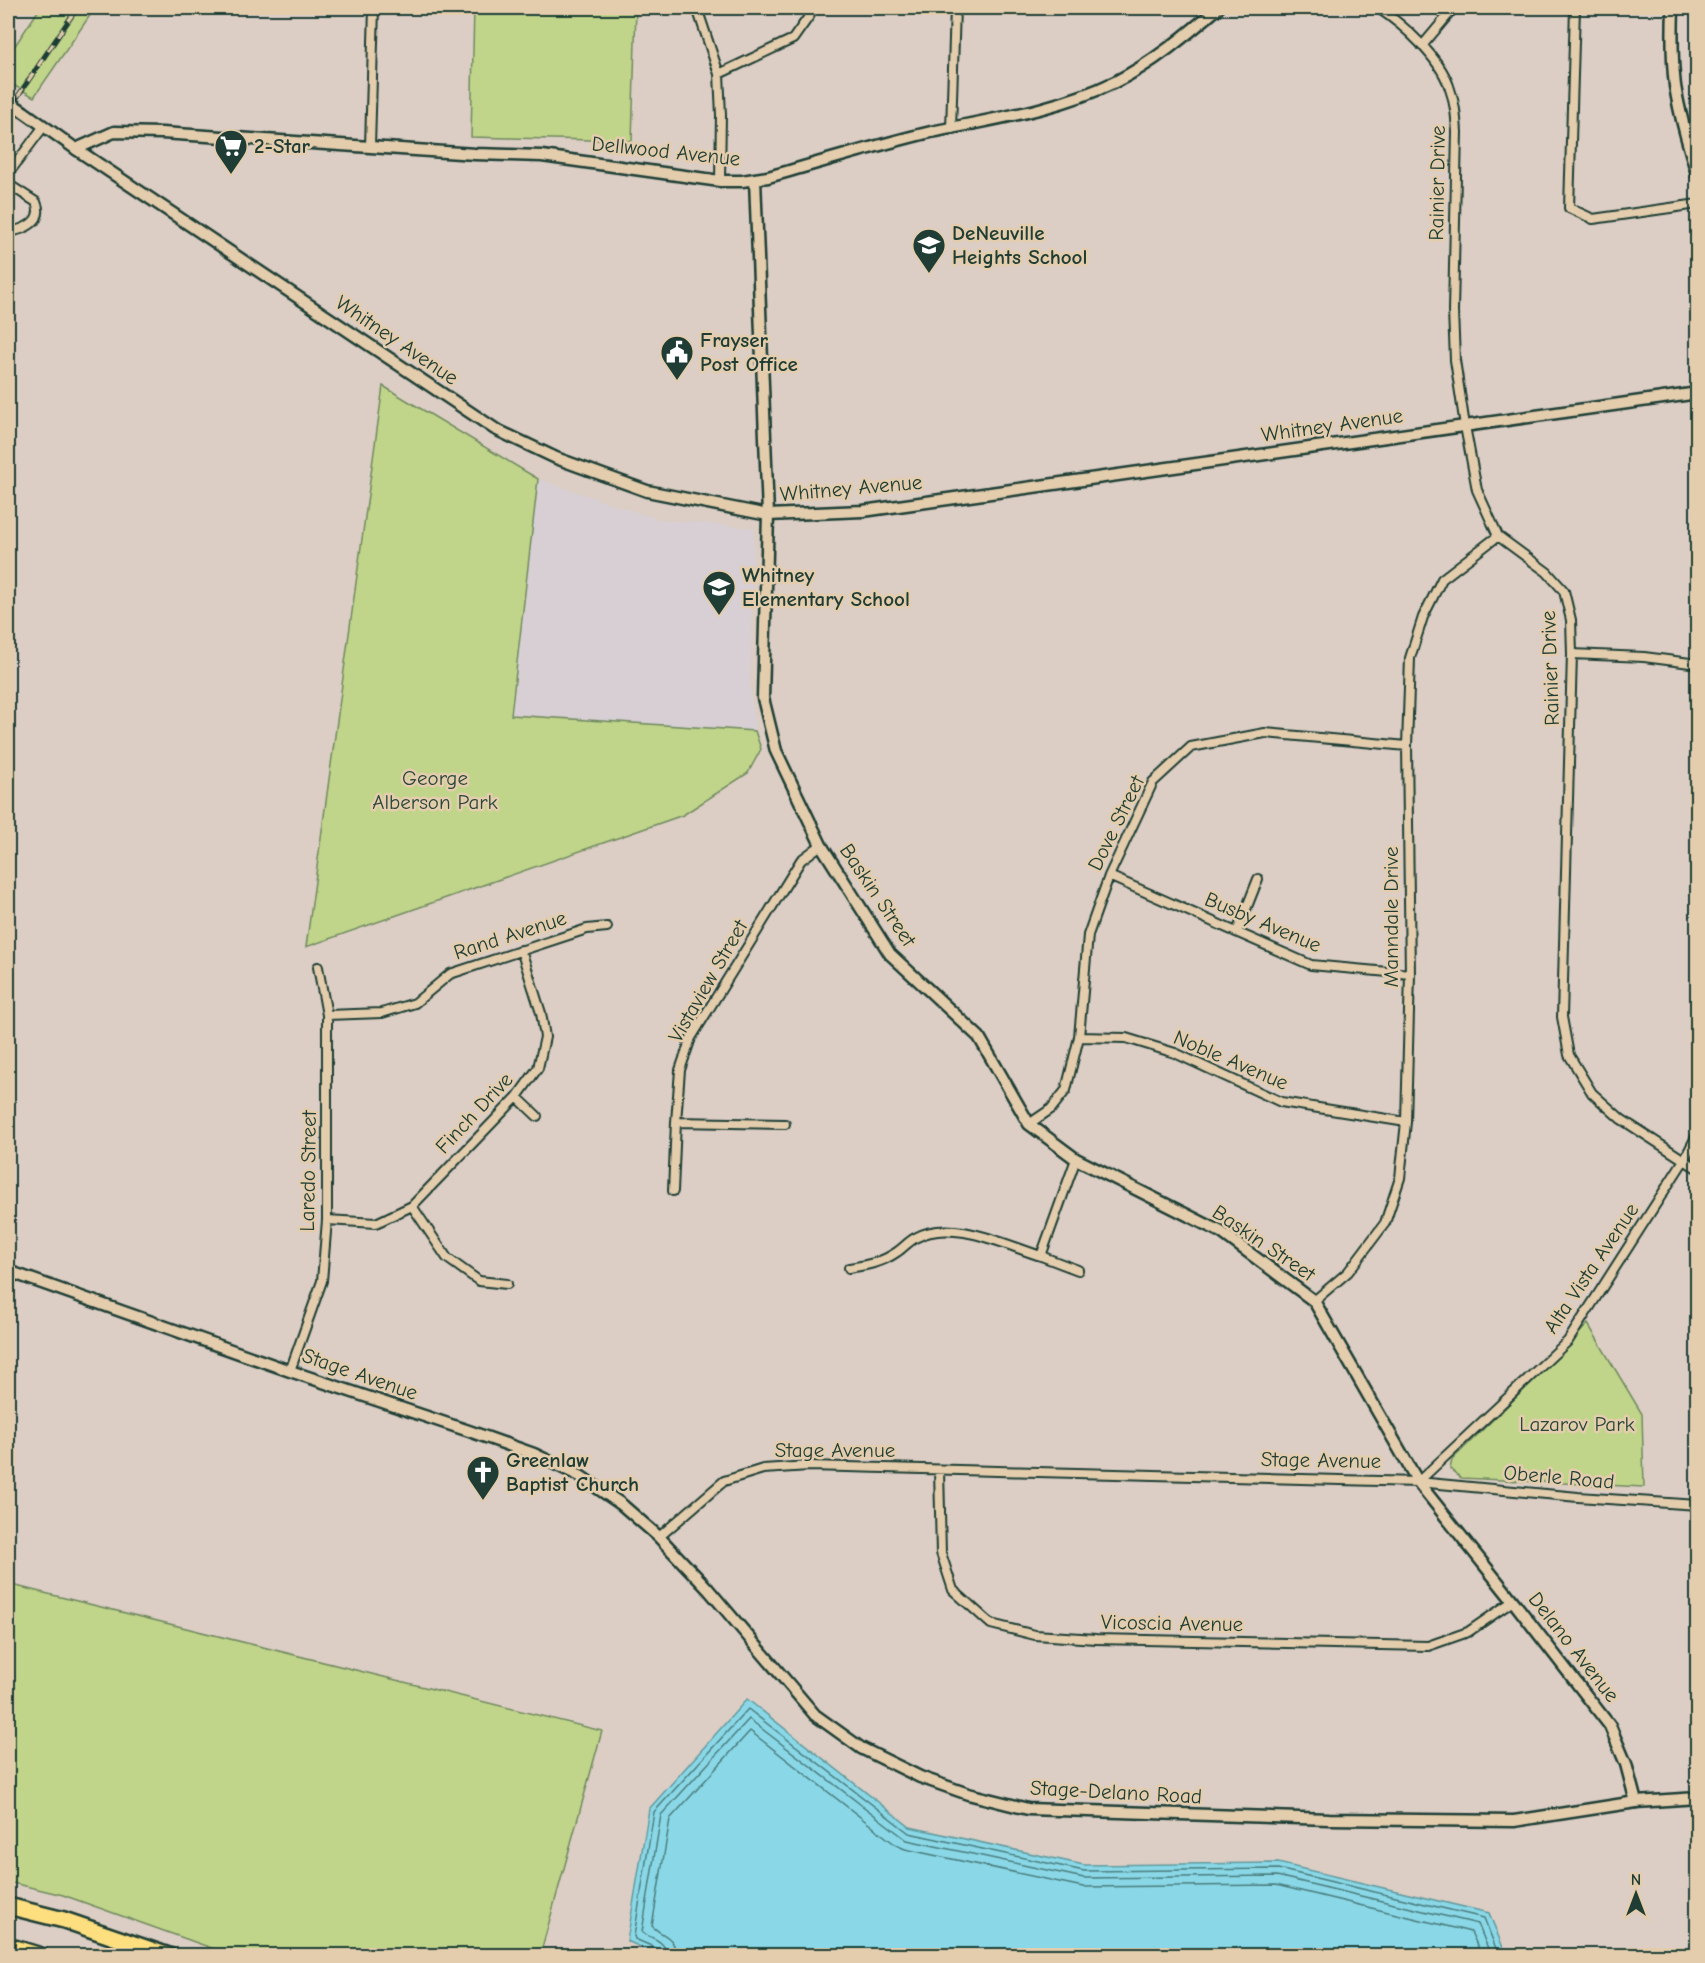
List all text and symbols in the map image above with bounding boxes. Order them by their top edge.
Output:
street label: Rainier Drive [1424,125,1450,241]
supermarket icon: 2-Star [213,128,249,175]
street label: Dellwood Avenue [590,131,742,171]
place label: 2-Star [254,134,311,158]
place label: DeNeuville Heights School [952,221,1087,269]
school or university icon: DeNeuville Heights School [911,227,947,274]
street label: Whitney Avenue [331,290,463,390]
place label: Frayser Post Office [700,328,798,376]
public building icon: Frayser Post Office [659,334,695,381]
street label: Whitney Avenue [1260,403,1404,447]
street label: Whitney Avenue [779,470,923,506]
place label: Whitney Elementary School [742,563,910,611]
school or university icon: Whitney Elementary School [701,569,737,616]
street label: Rainier Drive [1536,610,1564,726]
park label: George Alberson Park [372,766,498,814]
street label: Dove Street [1083,771,1150,874]
street label: Baskin Street [835,839,922,952]
street label: Manndale Drive [1379,847,1403,987]
street label: Busby Avenue [1201,887,1325,957]
street label: Rand Avenue [451,906,569,964]
street label: Vistaview Street [663,915,753,1046]
street label: Noble Avenue [1170,1025,1292,1095]
street label: Finch Drive [430,1067,518,1159]
street label: Laredo Street [295,1109,321,1232]
street label: Alta Vista Avenue [1539,1198,1643,1338]
street label: Baskin Street [1208,1200,1321,1287]
street label: Stage Avenue [299,1343,421,1405]
park label: Lazarov Park [1519,1412,1635,1436]
street label: Stage Avenue [775,1438,895,1462]
street label: Stage Avenue [1261,1447,1381,1473]
place label: Greenlaw Baptist Church [506,1448,639,1496]
church icon: Greenlaw Baptist Church [465,1454,501,1501]
street label: Oberle Road [1503,1460,1615,1494]
street label: Delano Avenue [1524,1587,1624,1707]
street label: Vicoscia Avenue [1101,1610,1243,1636]
street label: Stage-Delano Road [1029,1776,1203,1808]
north arrow [1606,1864,1666,1924]
text: N [1631,1871,1641,1889]

